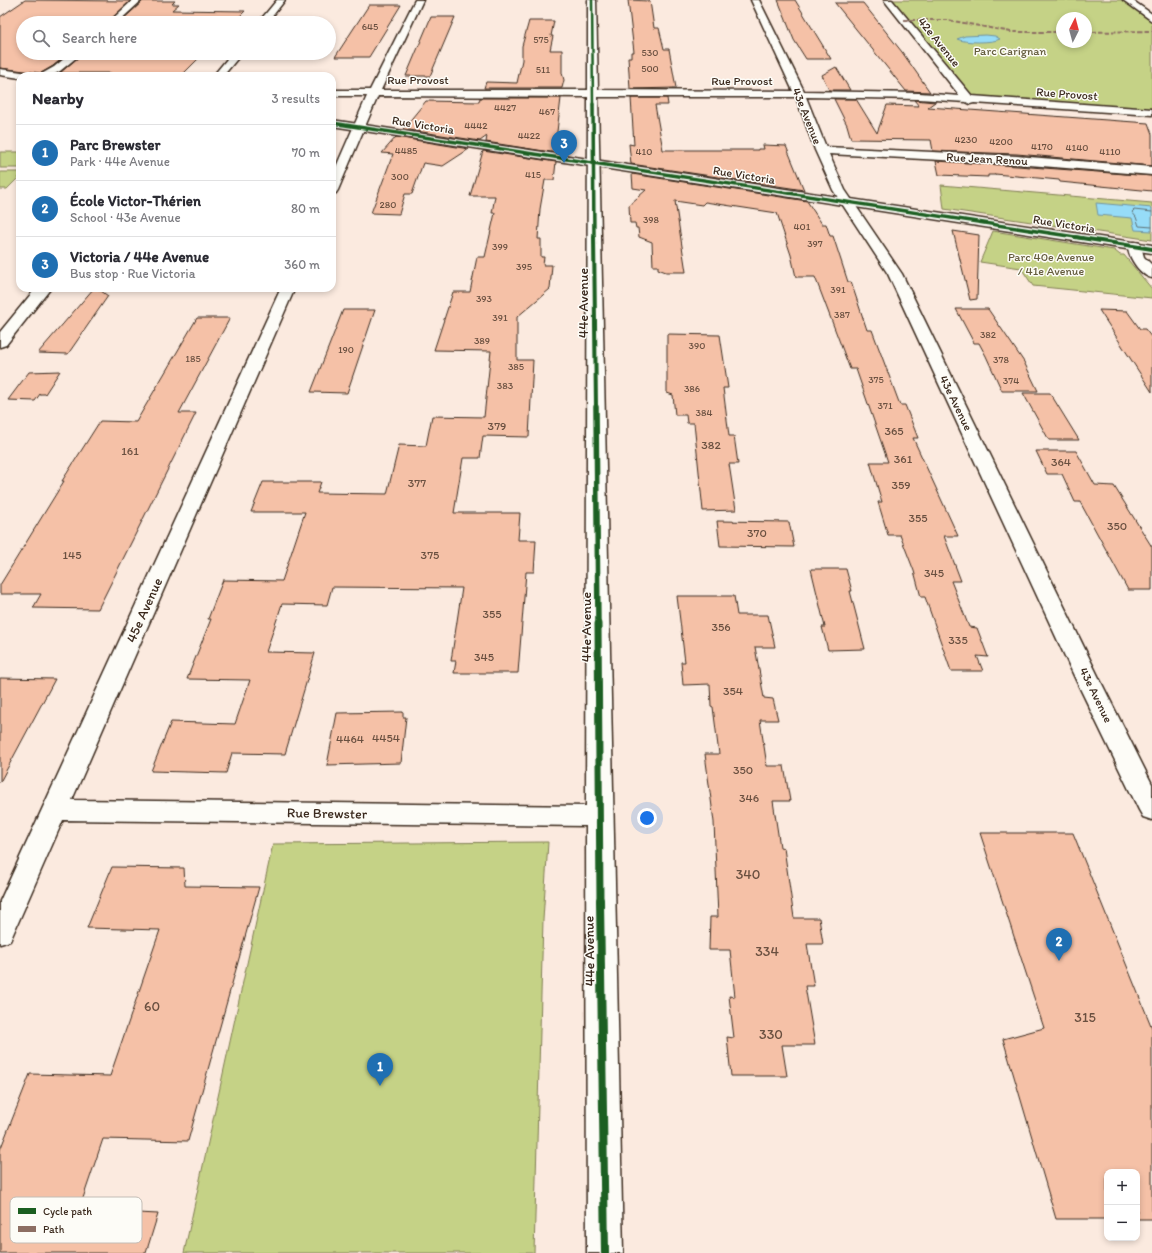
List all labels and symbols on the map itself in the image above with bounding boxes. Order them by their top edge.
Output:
north arrow [1056,12,1092,48]
street label: 42e Avenue [915,14,963,70]
house number: 645 [362,20,378,33]
house number: 575 [533,33,549,46]
park label: Parc Carignan [974,44,1047,58]
house number: 530 [642,46,658,59]
house number: 500 [641,62,659,75]
house number: 511 [536,63,551,76]
street label: Rue Provost [387,73,449,87]
street label: Rue Provost [711,74,773,88]
street label: Rue Provost [1036,85,1099,103]
street label: 43e Avenue [789,86,825,147]
house number: 4427 [494,101,516,114]
house number: 467 [539,105,555,118]
street label: Rue Victoria [391,113,456,137]
house number: 4442 [464,119,488,132]
house number: 4422 [518,129,541,142]
pin: 3 [551,130,577,163]
house number: 4230 [955,133,977,146]
house number: 4200 [989,135,1013,148]
house number: 4170 [1031,140,1053,153]
house number: 4140 [1066,141,1088,154]
house number: 4485 [395,144,417,157]
house number: 410 [636,145,652,158]
house number: 4110 [1099,145,1121,158]
street label: Rue Jean Renou [946,150,1028,168]
street label: Rue Victoria [712,163,777,187]
house number: 415 [525,168,541,181]
house number: 300 [391,170,409,183]
house number: 280 [380,198,396,211]
street label: Rue Victoria [1032,212,1097,236]
house number: 398 [643,213,660,226]
house number: 401 [794,220,811,233]
house number: 397 [807,237,823,250]
house number: 399 [492,240,508,253]
park label: Parc 40e Avenue / 41e Avenue [1008,250,1094,278]
house number: 395 [516,260,532,273]
street label: 44e Avenue [575,267,592,338]
house number: 391 [830,283,846,296]
house number: 393 [476,292,493,305]
house number: 387 [834,308,850,321]
house number: 391 [492,311,508,324]
house number: 382 [980,328,997,341]
house number: 389 [474,334,490,347]
house number: 390 [689,339,705,352]
house number: 190 [338,343,354,356]
house number: 185 [185,352,201,365]
house number: 378 [993,353,1009,366]
house number: 385 [508,360,524,373]
house number: 375 [868,373,884,386]
street label: 43e Avenue [937,373,976,433]
house number: 374 [1003,374,1019,387]
house number: 383 [497,379,514,392]
house number: 386 [684,382,700,395]
house number: 371 [877,399,893,412]
house number: 384 [696,406,712,419]
house number: 379 [488,419,506,433]
house number: 365 [884,424,904,438]
house number: 382 [701,438,721,452]
house number: 161 [121,444,139,458]
house number: 361 [894,452,913,466]
house number: 364 [1051,455,1071,469]
house number: 377 [408,476,426,490]
house number: 359 [891,478,911,492]
house number: 355 [908,511,928,525]
house number: 350 [1107,519,1127,533]
house number: 370 [747,526,767,540]
house number: 145 [62,548,82,562]
house number: 375 [421,548,439,562]
house number: 345 [924,566,944,580]
street label: 45e Avenue [123,575,166,645]
street label: 44e Avenue [578,591,595,662]
house number: 355 [482,607,502,621]
house number: 356 [711,620,731,634]
house number: 335 [948,633,968,647]
house number: 345 [474,650,494,664]
street label: 43e Avenue [1077,665,1116,725]
house number: 354 [723,684,743,698]
house number: 4454 [372,731,400,745]
house number: 4464 [336,732,364,746]
house number: 350 [733,763,753,777]
house number: 346 [739,791,759,805]
street label: Rue Brewster [287,804,368,823]
your location [637,808,657,828]
house number: 340 [736,866,760,883]
street label: 44e Avenue [580,915,599,986]
pin: 2 [1046,928,1072,961]
house number: 334 [755,943,779,960]
house number: 60 [144,998,160,1015]
house number: 315 [1074,1009,1096,1026]
house number: 330 [759,1026,783,1043]
pin: 1 [367,1053,393,1086]
legend [10,1197,142,1243]
text: Cycle path [43,1205,92,1218]
text: Path [43,1223,65,1236]

